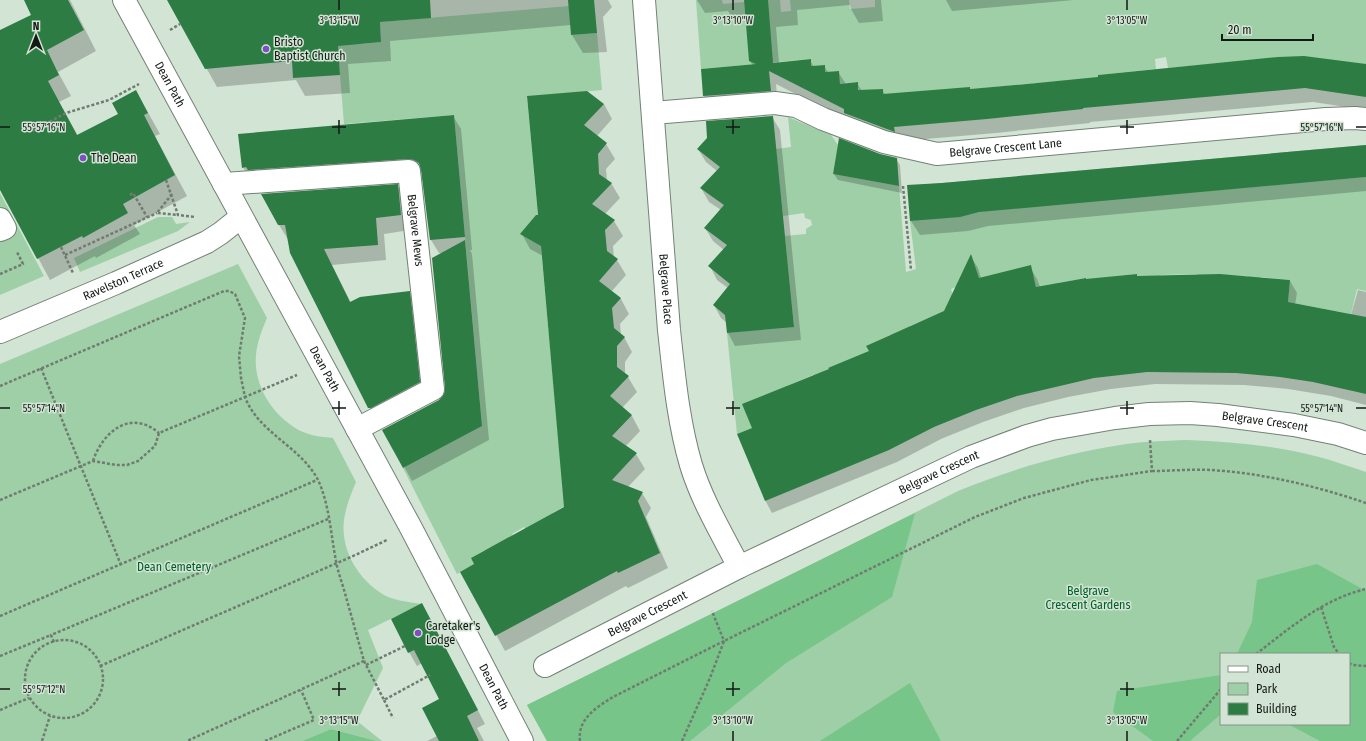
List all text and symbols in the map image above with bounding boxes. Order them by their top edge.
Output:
text: 3°13'15"W [319,15,359,27]
text: 3°13'10"W [713,15,753,27]
text: 3°13'05"W [1107,15,1148,27]
north arrow [16,16,56,56]
scale bar [1222,16,1313,42]
text: N [33,20,39,33]
text: 20 m [1228,23,1252,37]
place label: Bristo Baptist Church [274,35,346,63]
marker: Bristo Baptist Church [261,44,271,54]
street label: Dean Path [152,59,188,110]
text: 55°57'16"N [23,122,65,134]
text: 55°57'16"N [1301,122,1343,134]
street label: Belgrave Crescent Lane [949,136,1063,160]
place label: The Dean [91,151,137,165]
marker: The Dean [78,153,88,163]
street label: Belgrave Mews [405,193,426,267]
street label: Belgrave Place [656,253,676,325]
street label: Ravelston Terrace [81,256,166,303]
street label: Dean Path [307,344,343,394]
text: 55°57'14"N [23,403,65,415]
text: 55°57'14"N [1301,403,1343,415]
street label: Belgrave Crescent [1221,409,1309,435]
street label: Belgrave Crescent [897,448,981,497]
park label: Dean Cemetery [137,560,212,574]
park label: Belgrave Crescent Gardens [1045,584,1131,612]
street label: Belgrave Crescent [606,588,689,640]
place label: Caretaker's Lodge [426,619,480,647]
marker: Caretaker's Lodge [413,628,423,638]
legend [1220,653,1350,725]
street label: Dean Path [476,662,511,712]
text: Road [1256,662,1281,676]
text: Park [1256,682,1278,696]
text: 55°57'12"N [23,684,65,696]
text: Building [1256,702,1297,716]
text: 3°13'15"W [319,715,359,727]
text: 3°13'10"W [713,715,753,727]
text: 3°13'05"W [1107,715,1148,727]

